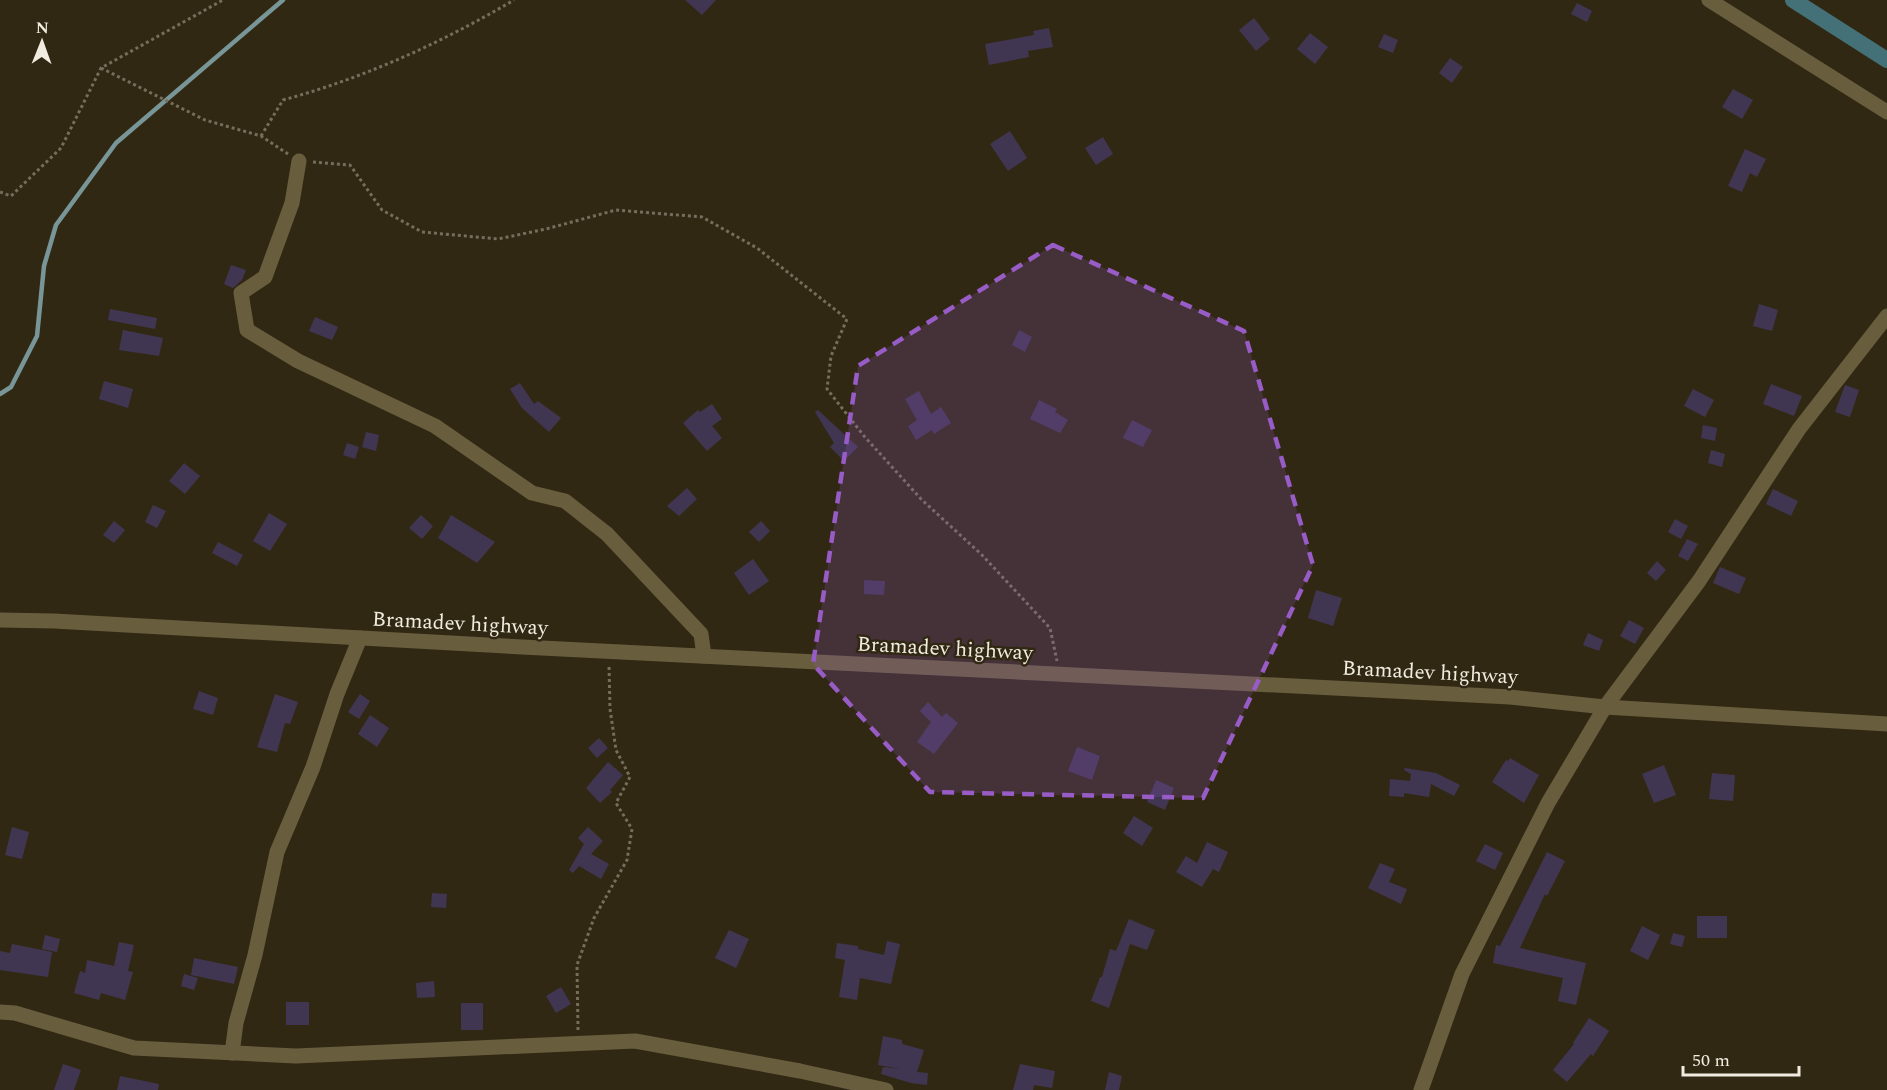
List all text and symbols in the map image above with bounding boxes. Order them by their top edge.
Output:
north arrow [12,12,72,72]
text: N [36,16,49,40]
street label: Bramadev highway [371,603,550,645]
street label: Bramadev highway [856,628,1035,670]
street label: Bramadev highway [1341,652,1520,694]
scale bar [1683,1039,1798,1077]
text: 50 m [1692,1047,1730,1074]

